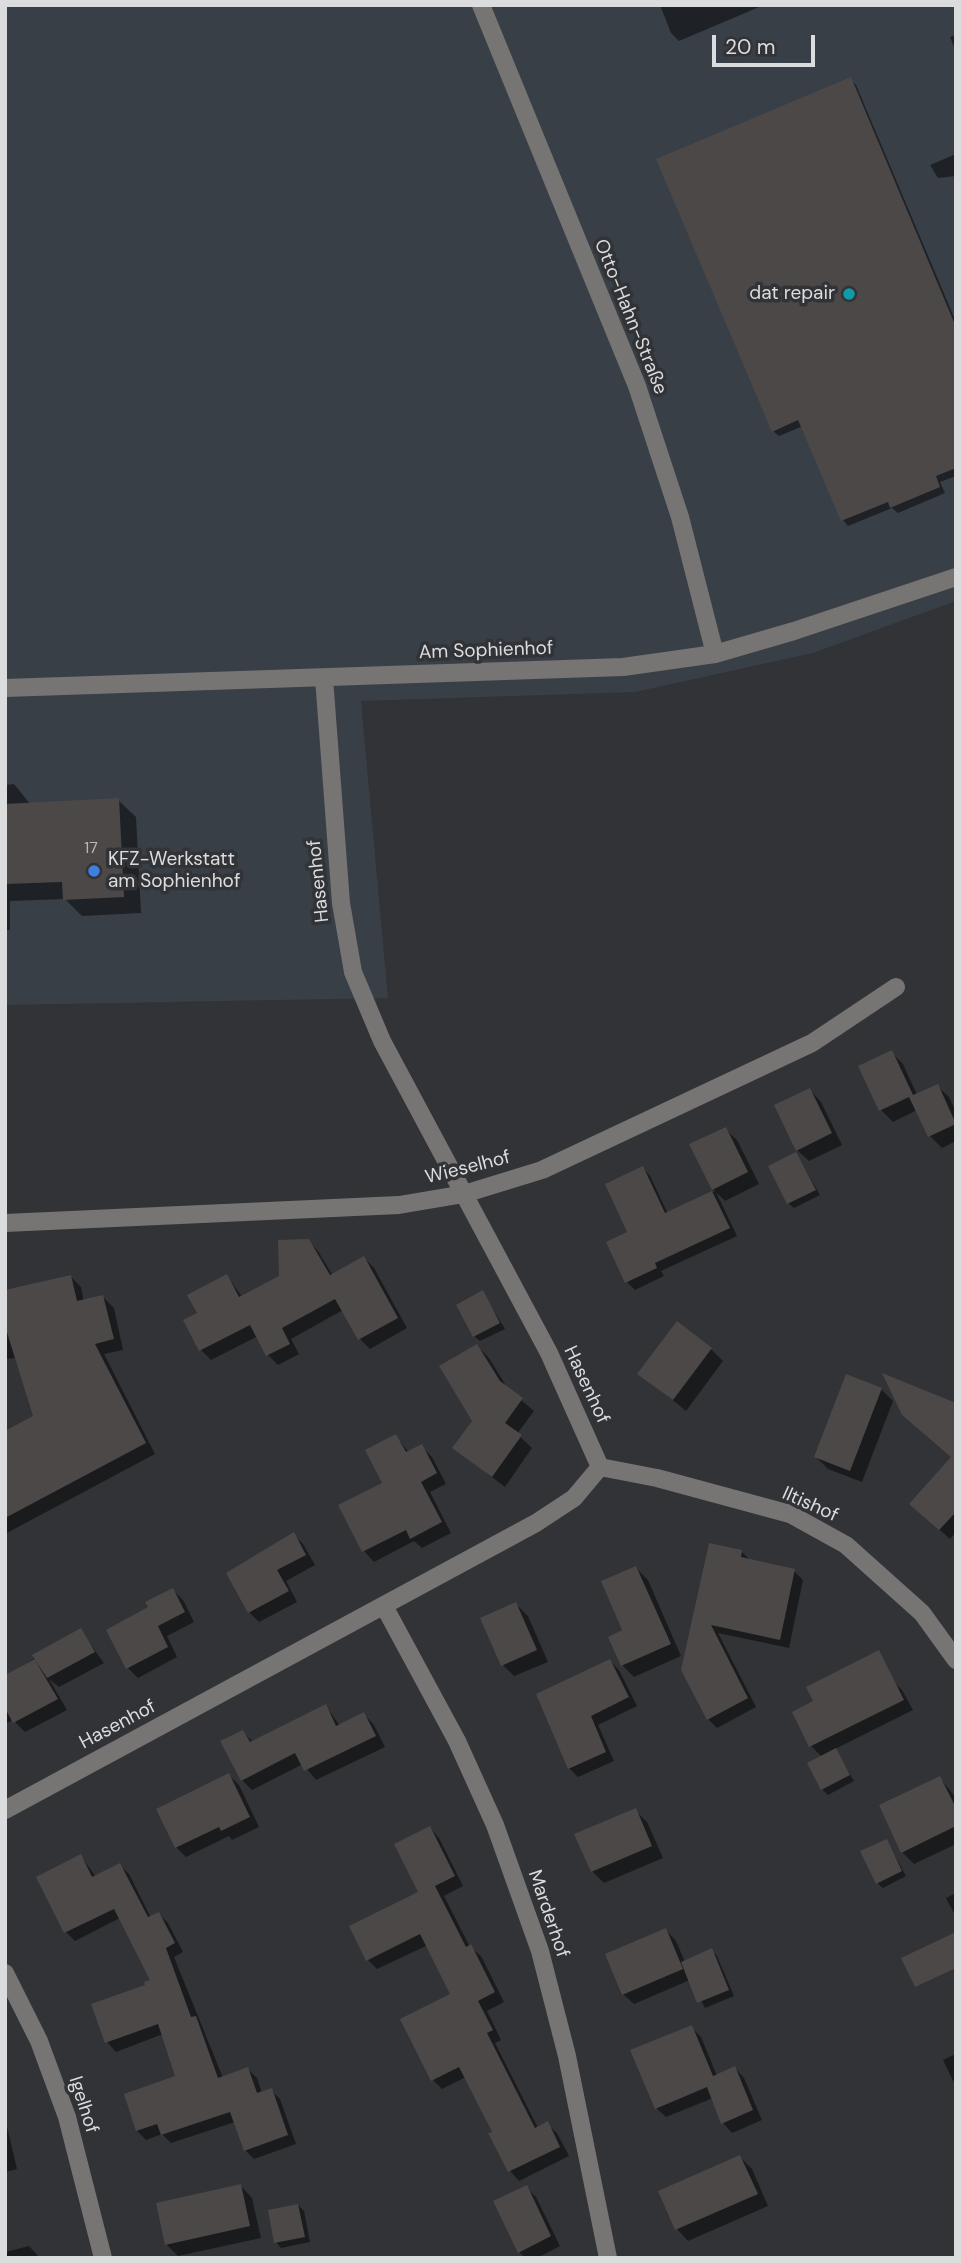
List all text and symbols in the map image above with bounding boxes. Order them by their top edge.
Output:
scale bar [716,21,819,65]
text: 20 m [725,33,776,61]
street label: Otto-Hahn-Straße [588,236,672,398]
place label: dat repair [749,283,835,305]
marker: dat repair [841,286,857,302]
street label: Am Sophienhof [418,637,554,665]
street label: Hasenhof [303,838,335,924]
house number: 17 [84,839,98,859]
place label: KFZ-Werkstatt am Sophienhof [108,849,240,893]
marker: KFZ-Werkstatt am Sophienhof [86,863,102,879]
street label: Wieselhof [423,1146,513,1190]
street label: Hasenhof [558,1342,614,1428]
street label: Iltishof [778,1483,842,1527]
street label: Hasenhof [76,1695,160,1755]
street label: Marderhof [522,1867,574,1961]
street label: Igelhof [63,2074,103,2136]

